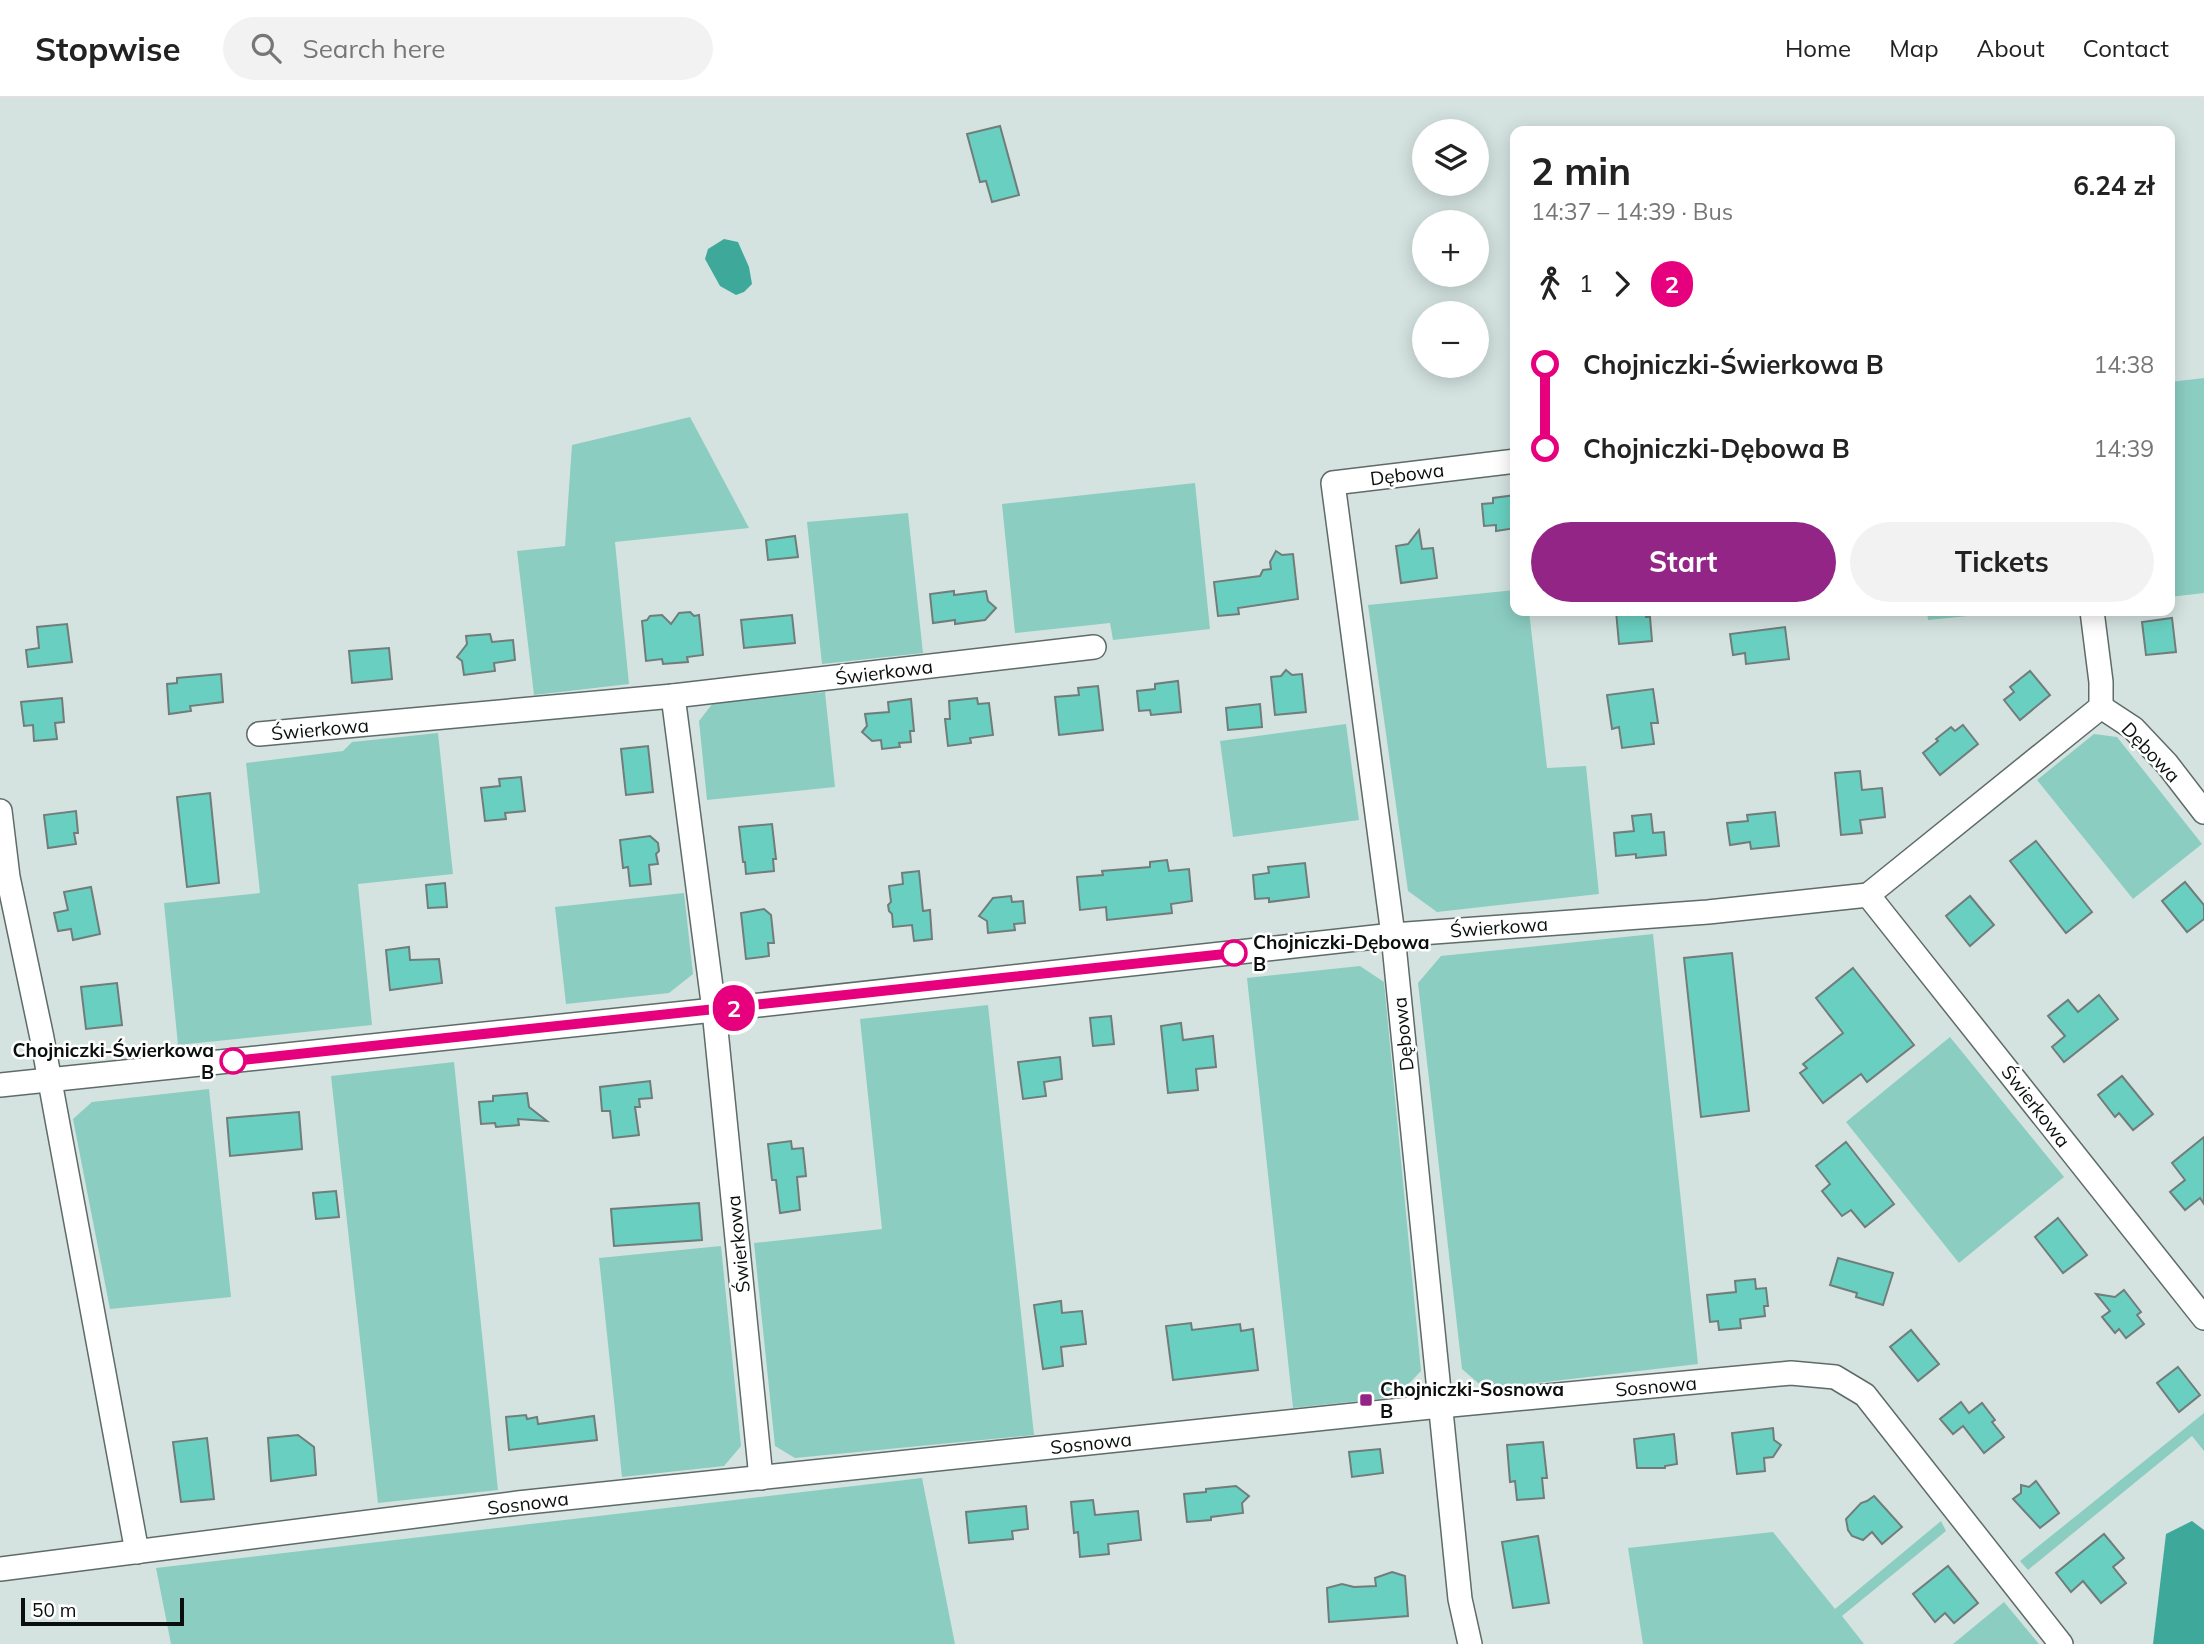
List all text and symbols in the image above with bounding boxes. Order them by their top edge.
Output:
search box [223,17,713,80]
text: Stopwise [35,28,181,69]
icon: search [247,29,285,67]
text: Search here [303,32,445,65]
text: Home [1785,33,1851,63]
text: Map [1889,33,1939,63]
text: About [1977,33,2045,63]
text: Contact [2083,33,2169,63]
map controls [1412,119,1489,378]
button: layers [1412,119,1489,196]
text: 2 min [1531,147,1631,195]
text: 6.24 zł [2073,169,2154,202]
text: 14:37 – 14:39 · Bus [1531,197,1733,226]
button: + [1412,210,1489,287]
icon: walk [1531,265,1569,303]
icon: forward [1603,265,1641,303]
text: 1 [1579,269,1593,298]
text: 2 [1665,269,1679,299]
button: − [1412,301,1489,378]
text: Chojniczki-Świerkowa B [1583,348,1884,381]
text: 14:38 [2094,350,2154,379]
text: Chojniczki-Dębowa B [1583,432,1850,465]
text: 14:39 [2094,434,2154,463]
street label: Dębowa [1369,458,1445,490]
button: Start [1531,522,1836,602]
button: Tickets [1850,522,2154,602]
street label: Świerkowa [834,654,934,690]
street label: Świerkowa [270,713,370,745]
street label: Dębowa [2117,717,2185,787]
street label: Świerkowa [1449,912,1549,942]
place label: Chojniczki-Dębowa B [1253,930,1430,976]
marker: Chojniczki-Dębowa B [1221,940,1247,966]
line badge: 2 [711,985,757,1031]
text: 2 [727,993,741,1023]
street label: Dębowa [1387,996,1419,1072]
place label: Chojniczki-Świerkowa B [13,1038,214,1084]
marker: Chojniczki-Świerkowa B [220,1048,246,1074]
street label: Świerkowa [1996,1060,2076,1152]
street label: Świerkowa [721,1194,755,1294]
street label: Sosnowa [1614,1370,1698,1402]
place label: Chojniczki-Sosnowa B [1380,1377,1564,1423]
marker: Chojniczki-Sosnowa B [1358,1392,1374,1408]
street label: Sosnowa [1049,1427,1133,1459]
street label: Sosnowa [486,1486,570,1520]
scale bar [21,1595,184,1627]
text: 50 m [32,1598,76,1622]

